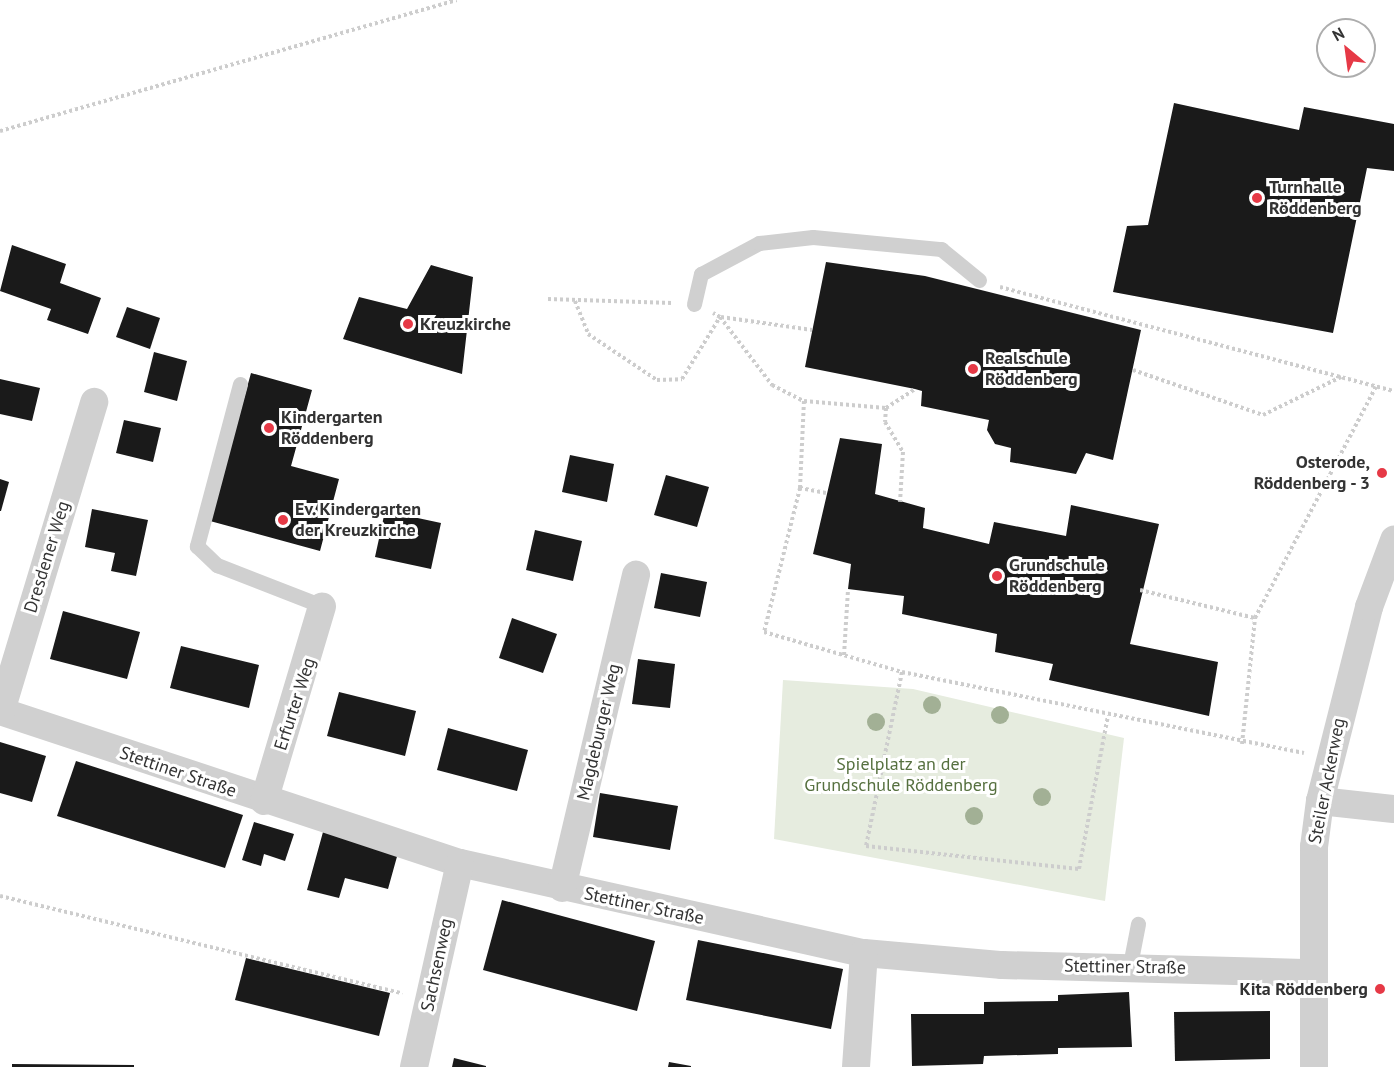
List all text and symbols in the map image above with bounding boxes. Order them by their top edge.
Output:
north arrow [1316,18,1376,78]
text: N [1329,23,1348,45]
place label: Turnhalle Röddenberg [1269,177,1362,219]
marker: Turnhalle Röddenberg [1250,191,1264,205]
place label: Kreuzkirche [420,313,511,335]
marker: Kreuzkirche [401,317,415,331]
place label: Realschule Röddenberg [985,348,1078,391]
marker: Realschule Röddenberg [966,362,980,376]
place label: Kindergarten Röddenberg [281,407,383,450]
marker: Kindergarten Röddenberg [262,421,276,435]
place label: Osterode, Röddenberg - 3 [1251,452,1370,494]
marker: Osterode, Röddenberg - 3 [1375,466,1389,480]
street label: Dresdener Weg [20,498,74,616]
place label: Ev. Kindergarten der Kreuzkirche [295,499,422,542]
marker: Ev. Kindergarten der Kreuzkirche [276,513,290,527]
place label: Grundschule Röddenberg [1009,555,1105,598]
marker: Grundschule Röddenberg [990,569,1004,583]
street label: Erfurter Weg [270,655,320,753]
street label: Magdeburger Weg [573,662,625,802]
street label: Steiler Ackerweg [1304,716,1350,846]
street label: Stettiner Straße [117,742,239,802]
park label: Spielplatz an der Grundschule Röddenberg [804,754,998,796]
street label: Stettiner Straße [582,883,706,929]
street label: Sachsenweg [417,916,457,1014]
street label: Stettiner Straße [1064,955,1186,979]
place label: Kita Röddenberg [1239,978,1368,1000]
marker: Kita Röddenberg [1373,982,1387,996]

